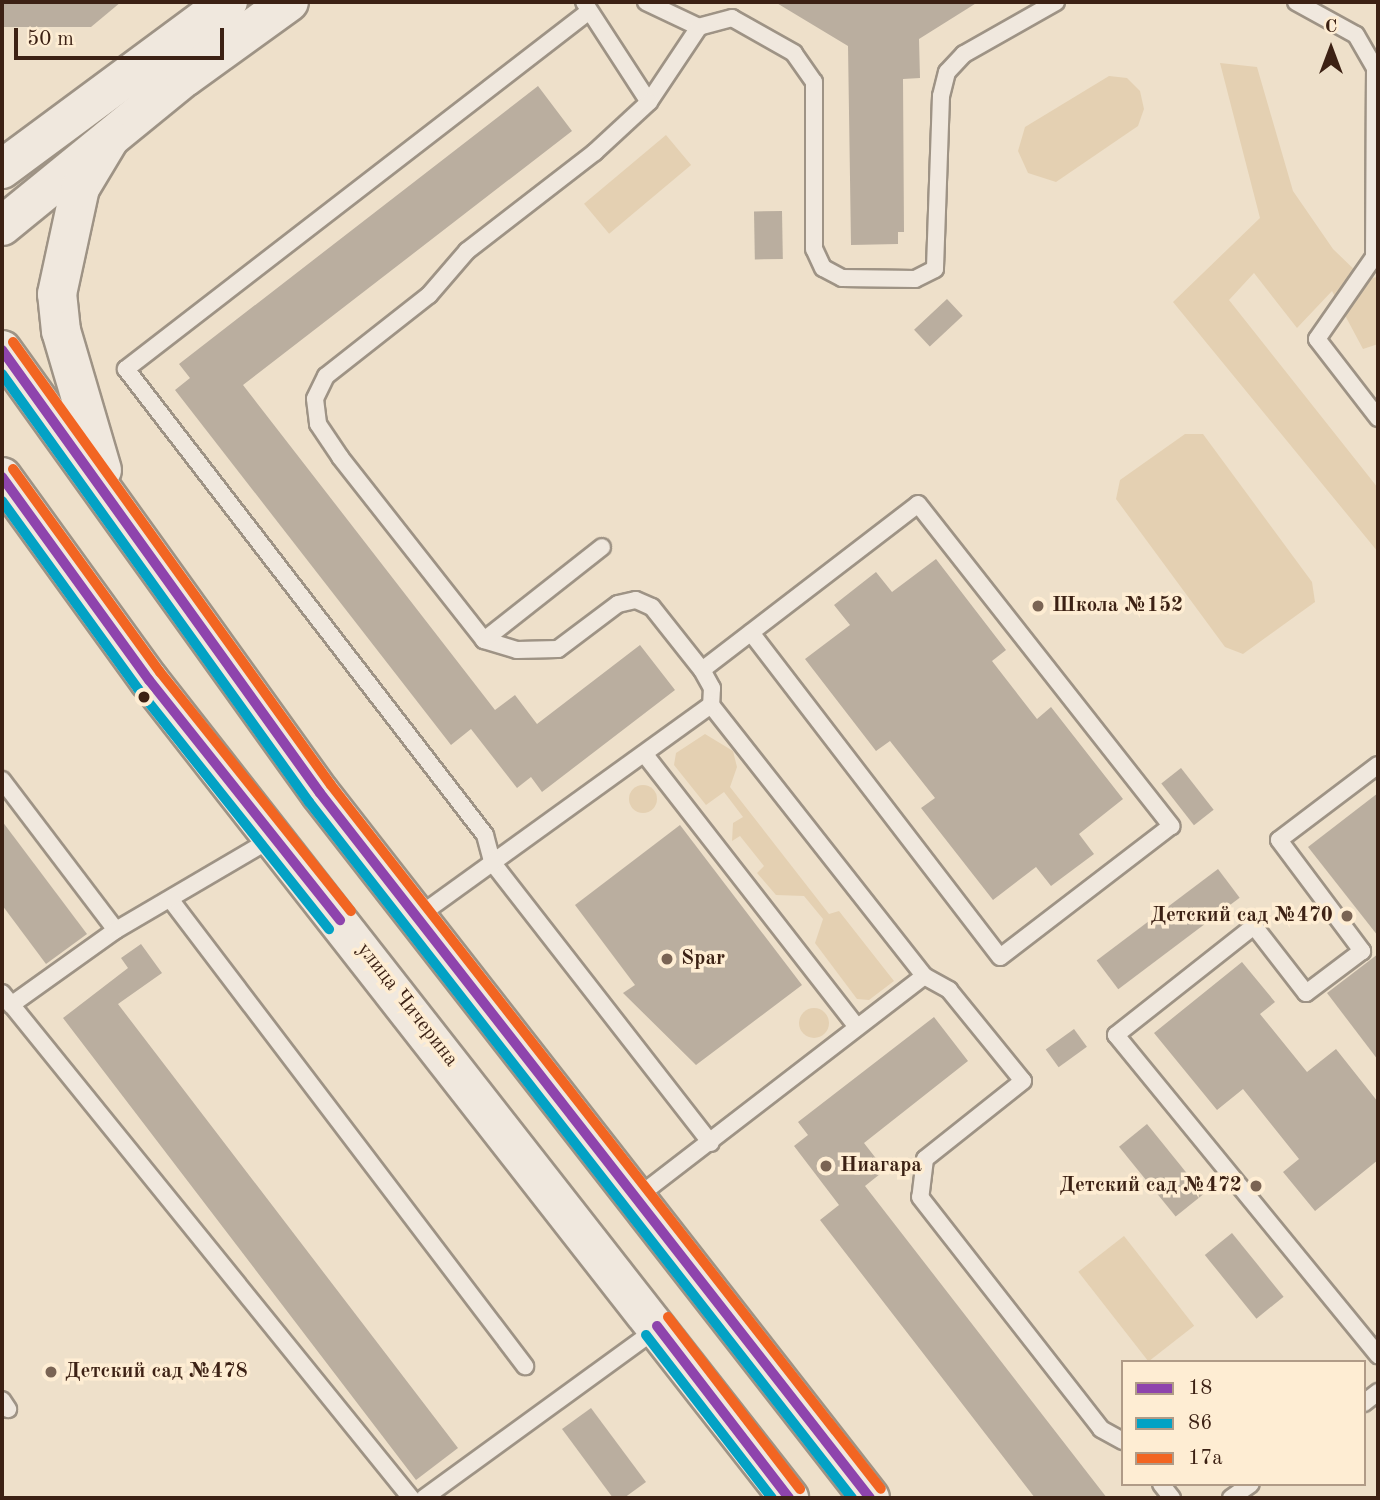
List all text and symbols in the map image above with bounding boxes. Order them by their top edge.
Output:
scale bar [18,14,228,58]
north arrow [1296,14,1366,84]
text: С [1325,18,1337,37]
text: 50 m [27,29,74,50]
place label: Школа №152 [1052,593,1183,619]
marker: Школа №152 [1030,598,1046,614]
unlabelled marker [137,690,151,704]
place label: Детский сад №470 [1150,903,1333,929]
marker: Детский сад №470 [1339,908,1355,924]
street label: улица Чичерина [351,938,463,1072]
place label: Spar [681,946,725,972]
marker: Spar [659,951,675,967]
place label: Ниагара [840,1153,922,1179]
marker: Ниагара [818,1158,834,1174]
place label: Детский сад №472 [1059,1173,1242,1199]
marker: Детский сад №472 [1248,1178,1264,1194]
place label: Детский сад №478 [65,1359,248,1385]
legend [1121,1360,1366,1486]
marker: Детский сад №478 [43,1364,59,1380]
text: 18 [1188,1378,1212,1399]
text: 86 [1188,1413,1212,1434]
text: 17a [1188,1448,1223,1469]

